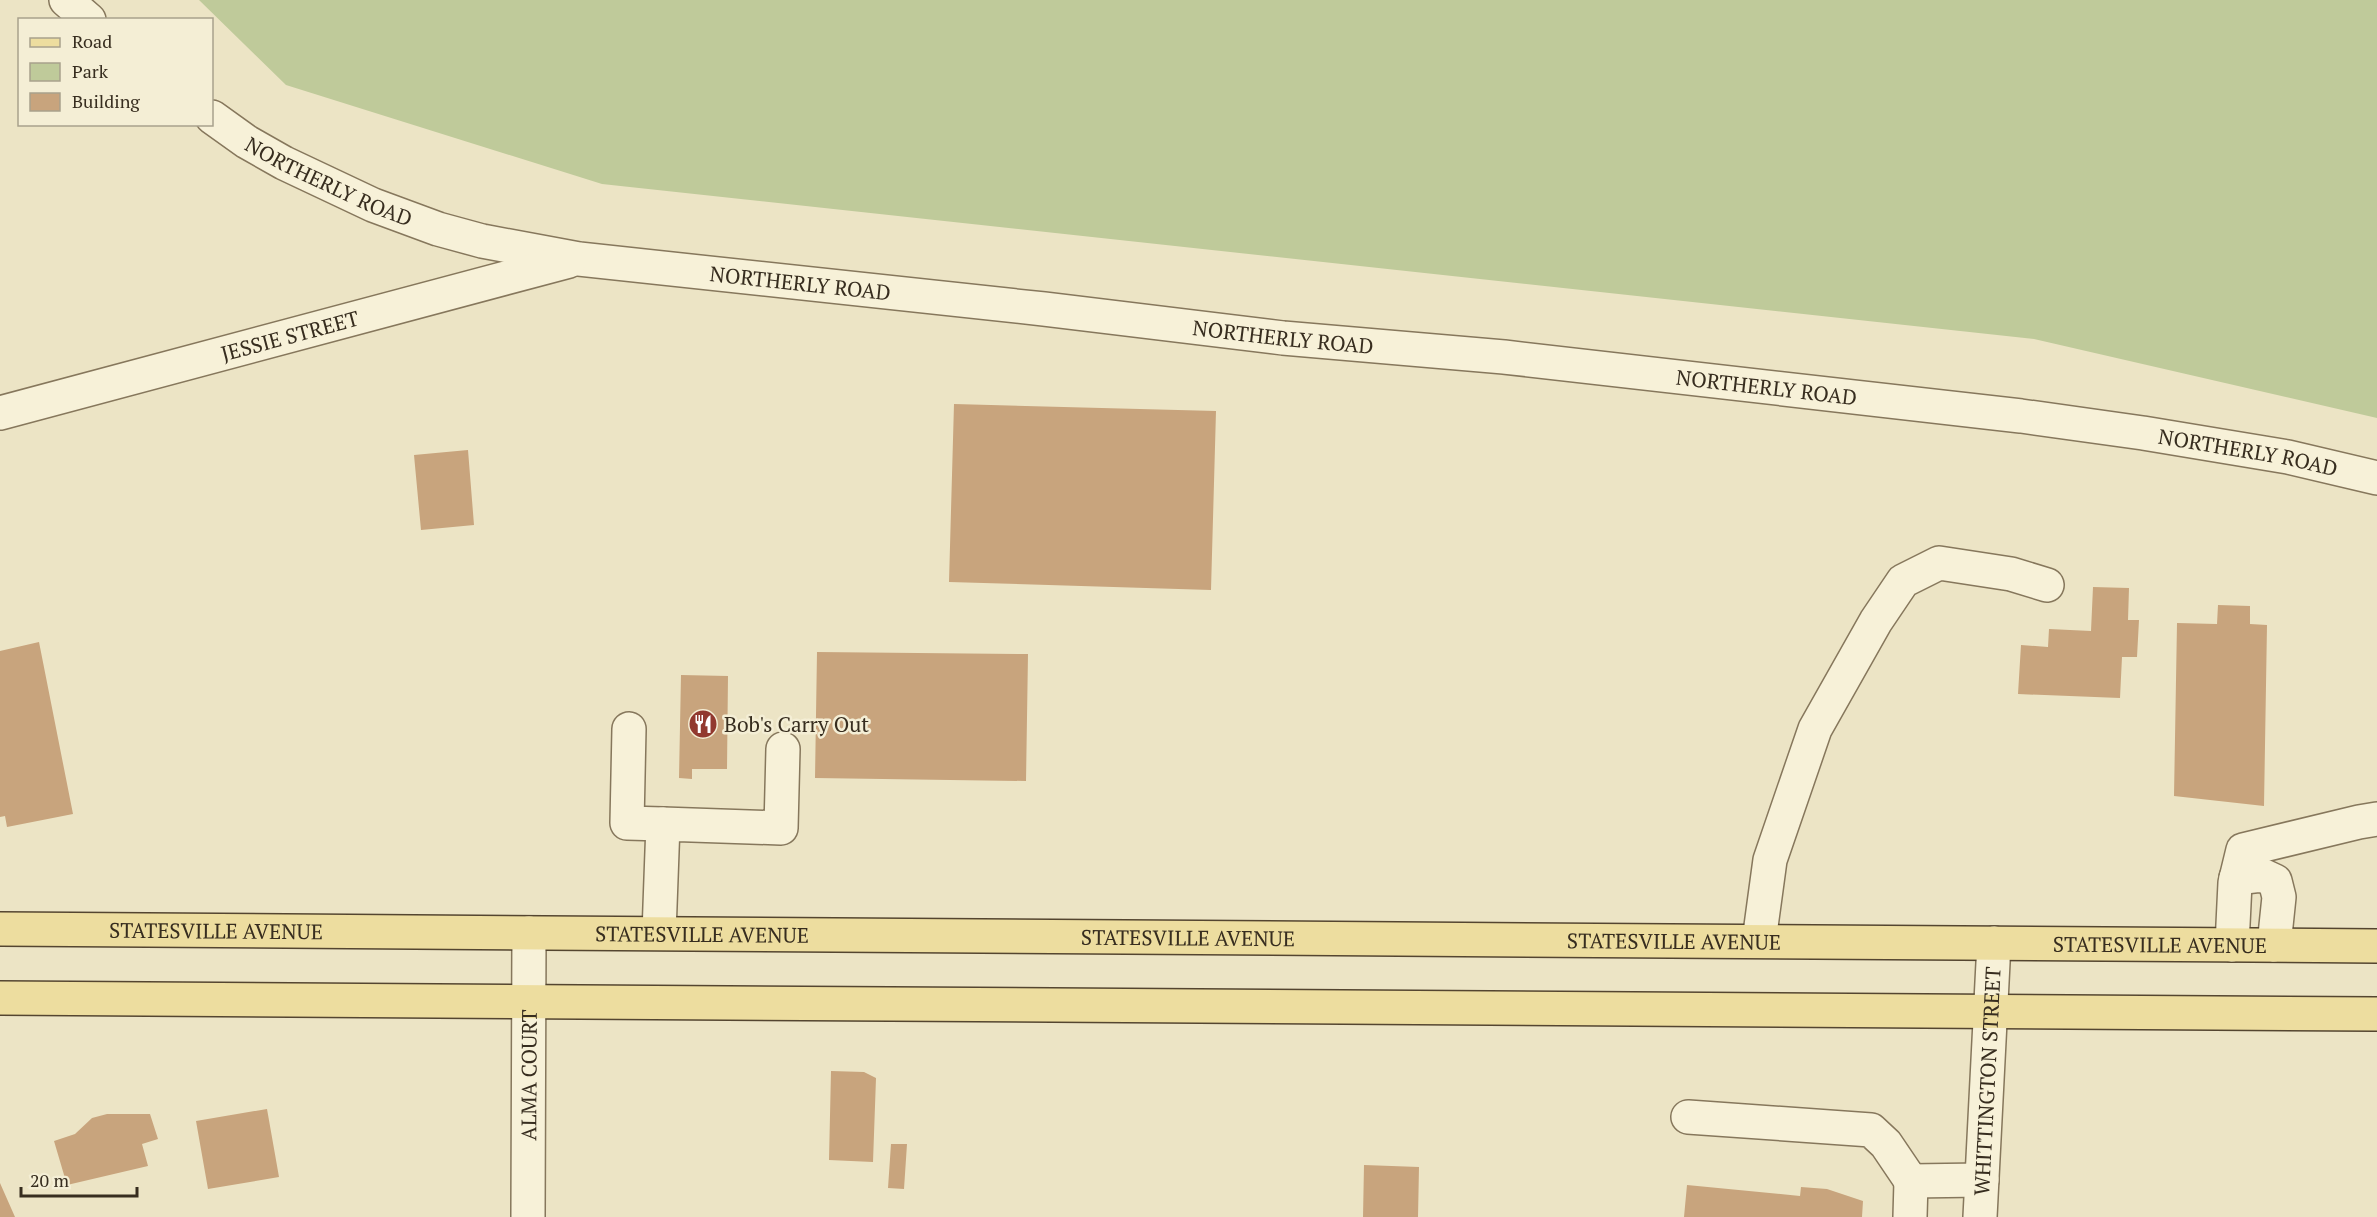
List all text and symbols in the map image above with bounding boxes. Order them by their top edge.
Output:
legend [18,18,213,126]
text: Road [72,29,112,53]
text: Park [72,59,109,83]
text: Building [72,89,140,113]
street label: NORTHERLY ROAD [240,130,416,232]
street label: NORTHERLY ROAD [708,259,892,306]
street label: JESSIE STREET [218,304,362,367]
street label: NORTHERLY ROAD [1191,313,1375,360]
street label: NORTHERLY ROAD [1675,363,1858,411]
street label: NORTHERLY ROAD [2156,422,2340,482]
restaurant icon: Bob's Carry Out [687,708,719,740]
place label: Bob's Carry Out [724,710,869,738]
street label: STATESVILLE AVENUE [109,916,323,945]
street label: STATESVILLE AVENUE [595,919,809,949]
street label: STATESVILLE AVENUE [1081,923,1295,952]
street label: STATESVILLE AVENUE [1567,926,1781,956]
street label: STATESVILLE AVENUE [2053,930,2267,959]
street label: WHITTINGTON STREET [1967,966,2007,1196]
street label: ALMA COURT [514,1009,543,1141]
scale bar [21,1160,136,1198]
text: 20 m [30,1168,70,1192]

